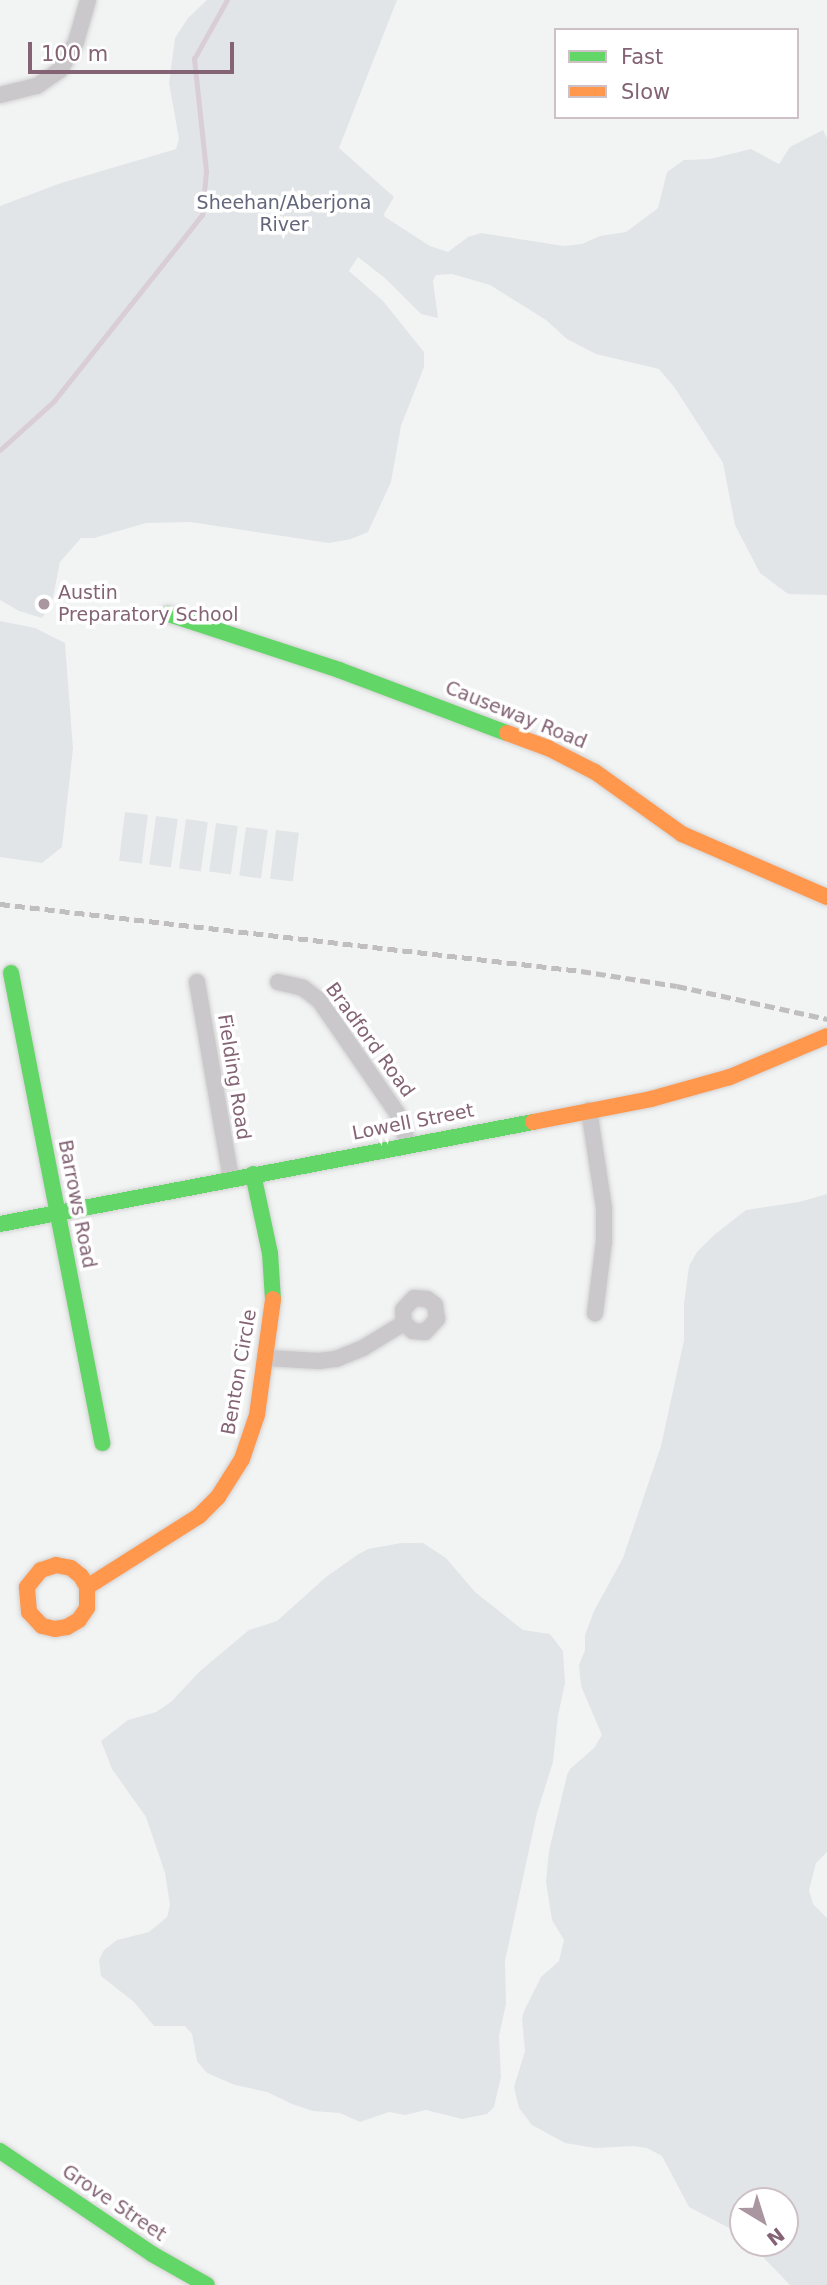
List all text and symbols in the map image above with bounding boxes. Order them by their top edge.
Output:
scale bar [32,28,238,72]
legend [554,28,799,119]
text: 100 m [41,42,108,66]
text: Fast [621,45,663,69]
text: Slow [621,80,670,104]
park label: Sheehan/Aberjona River [197,192,371,236]
place label: Austin Preparatory School [58,582,239,626]
marker: Austin Preparatory School [36,596,52,612]
street label: Causeway Road [442,676,590,754]
street label: Bradford Road [321,978,419,1102]
street label: Fielding Road [213,1013,255,1141]
street label: Lowell Street [350,1099,476,1145]
street label: Barrows Road [53,1138,101,1270]
street label: Benton Circle [217,1307,261,1437]
street label: Grove Street [58,2160,170,2246]
north arrow [729,2187,799,2257]
text: N [763,2223,789,2251]

